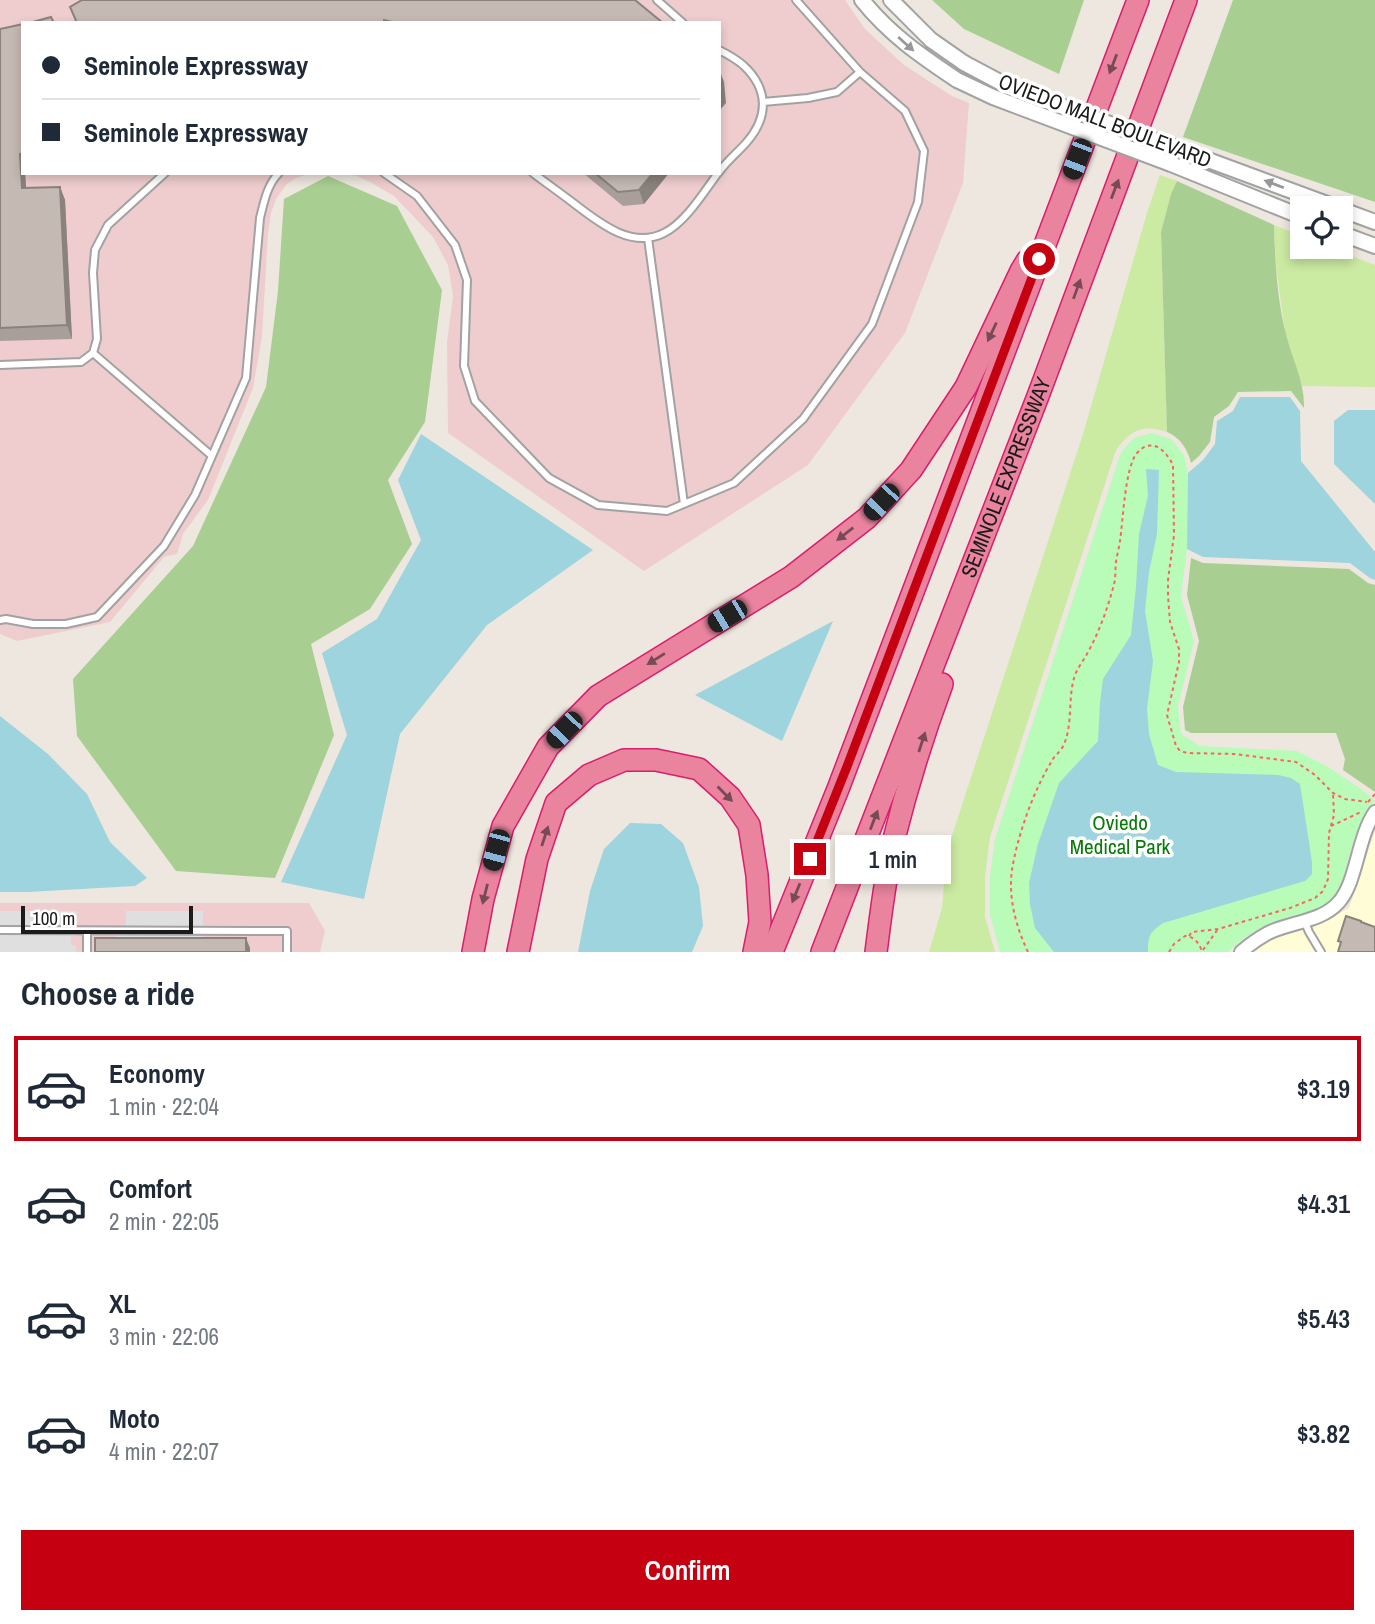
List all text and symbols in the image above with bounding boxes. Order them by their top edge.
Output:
one-way arrow [897,36,914,52]
text: Seminole Expressway [84,48,308,83]
one-way arrow [1108,53,1119,74]
street label: OVIEDO MALL BOULEVARD [995,67,1216,175]
text: Seminole Expressway [84,115,308,150]
car [1060,136,1095,182]
one-way arrow [1264,178,1285,189]
one-way arrow [1109,179,1120,200]
map controls [1290,196,1353,259]
button: locate [1290,196,1353,259]
route start [1023,243,1055,275]
one-way arrow [1072,279,1083,300]
one-way arrow [986,322,997,342]
street label: SEMINOLE EXPRESSWAY [954,373,1058,582]
car [859,479,904,525]
one-way arrow [837,527,855,542]
car [704,596,751,636]
one-way arrow [646,653,665,666]
car [542,708,587,752]
one-way arrow [917,732,928,753]
one-way arrow [716,785,733,801]
park label: Oviedo Medical Park [1070,808,1171,861]
one-way arrow [868,809,879,830]
one-way arrow [540,825,551,846]
car [481,827,512,873]
callout: 1 min [834,834,950,884]
route end [794,843,826,875]
text: 1 min [869,844,917,875]
one-way arrow [791,882,802,903]
one-way arrow [479,883,490,905]
scale bar [21,903,192,935]
text: 100 m [32,905,75,931]
text: Choose a ride [21,972,195,1015]
text: Economy [109,1056,205,1091]
icon: car [25,1057,88,1120]
text: $3.19 [1297,1071,1350,1106]
text: 1 min · 22:04 [109,1091,219,1122]
text: Comfort [109,1171,192,1206]
icon: car [25,1172,88,1235]
text: $4.31 [1297,1186,1350,1221]
text: 2 min · 22:05 [109,1206,219,1237]
text: XL [109,1286,136,1321]
icon: car [25,1287,88,1350]
text: $5.43 [1297,1301,1350,1336]
text: 3 min · 22:06 [109,1321,219,1352]
text: Moto [109,1401,160,1436]
icon: car [25,1402,88,1465]
text: $3.82 [1297,1416,1350,1451]
text: 4 min · 22:07 [109,1436,219,1467]
button: Confirm [21,1530,1354,1610]

